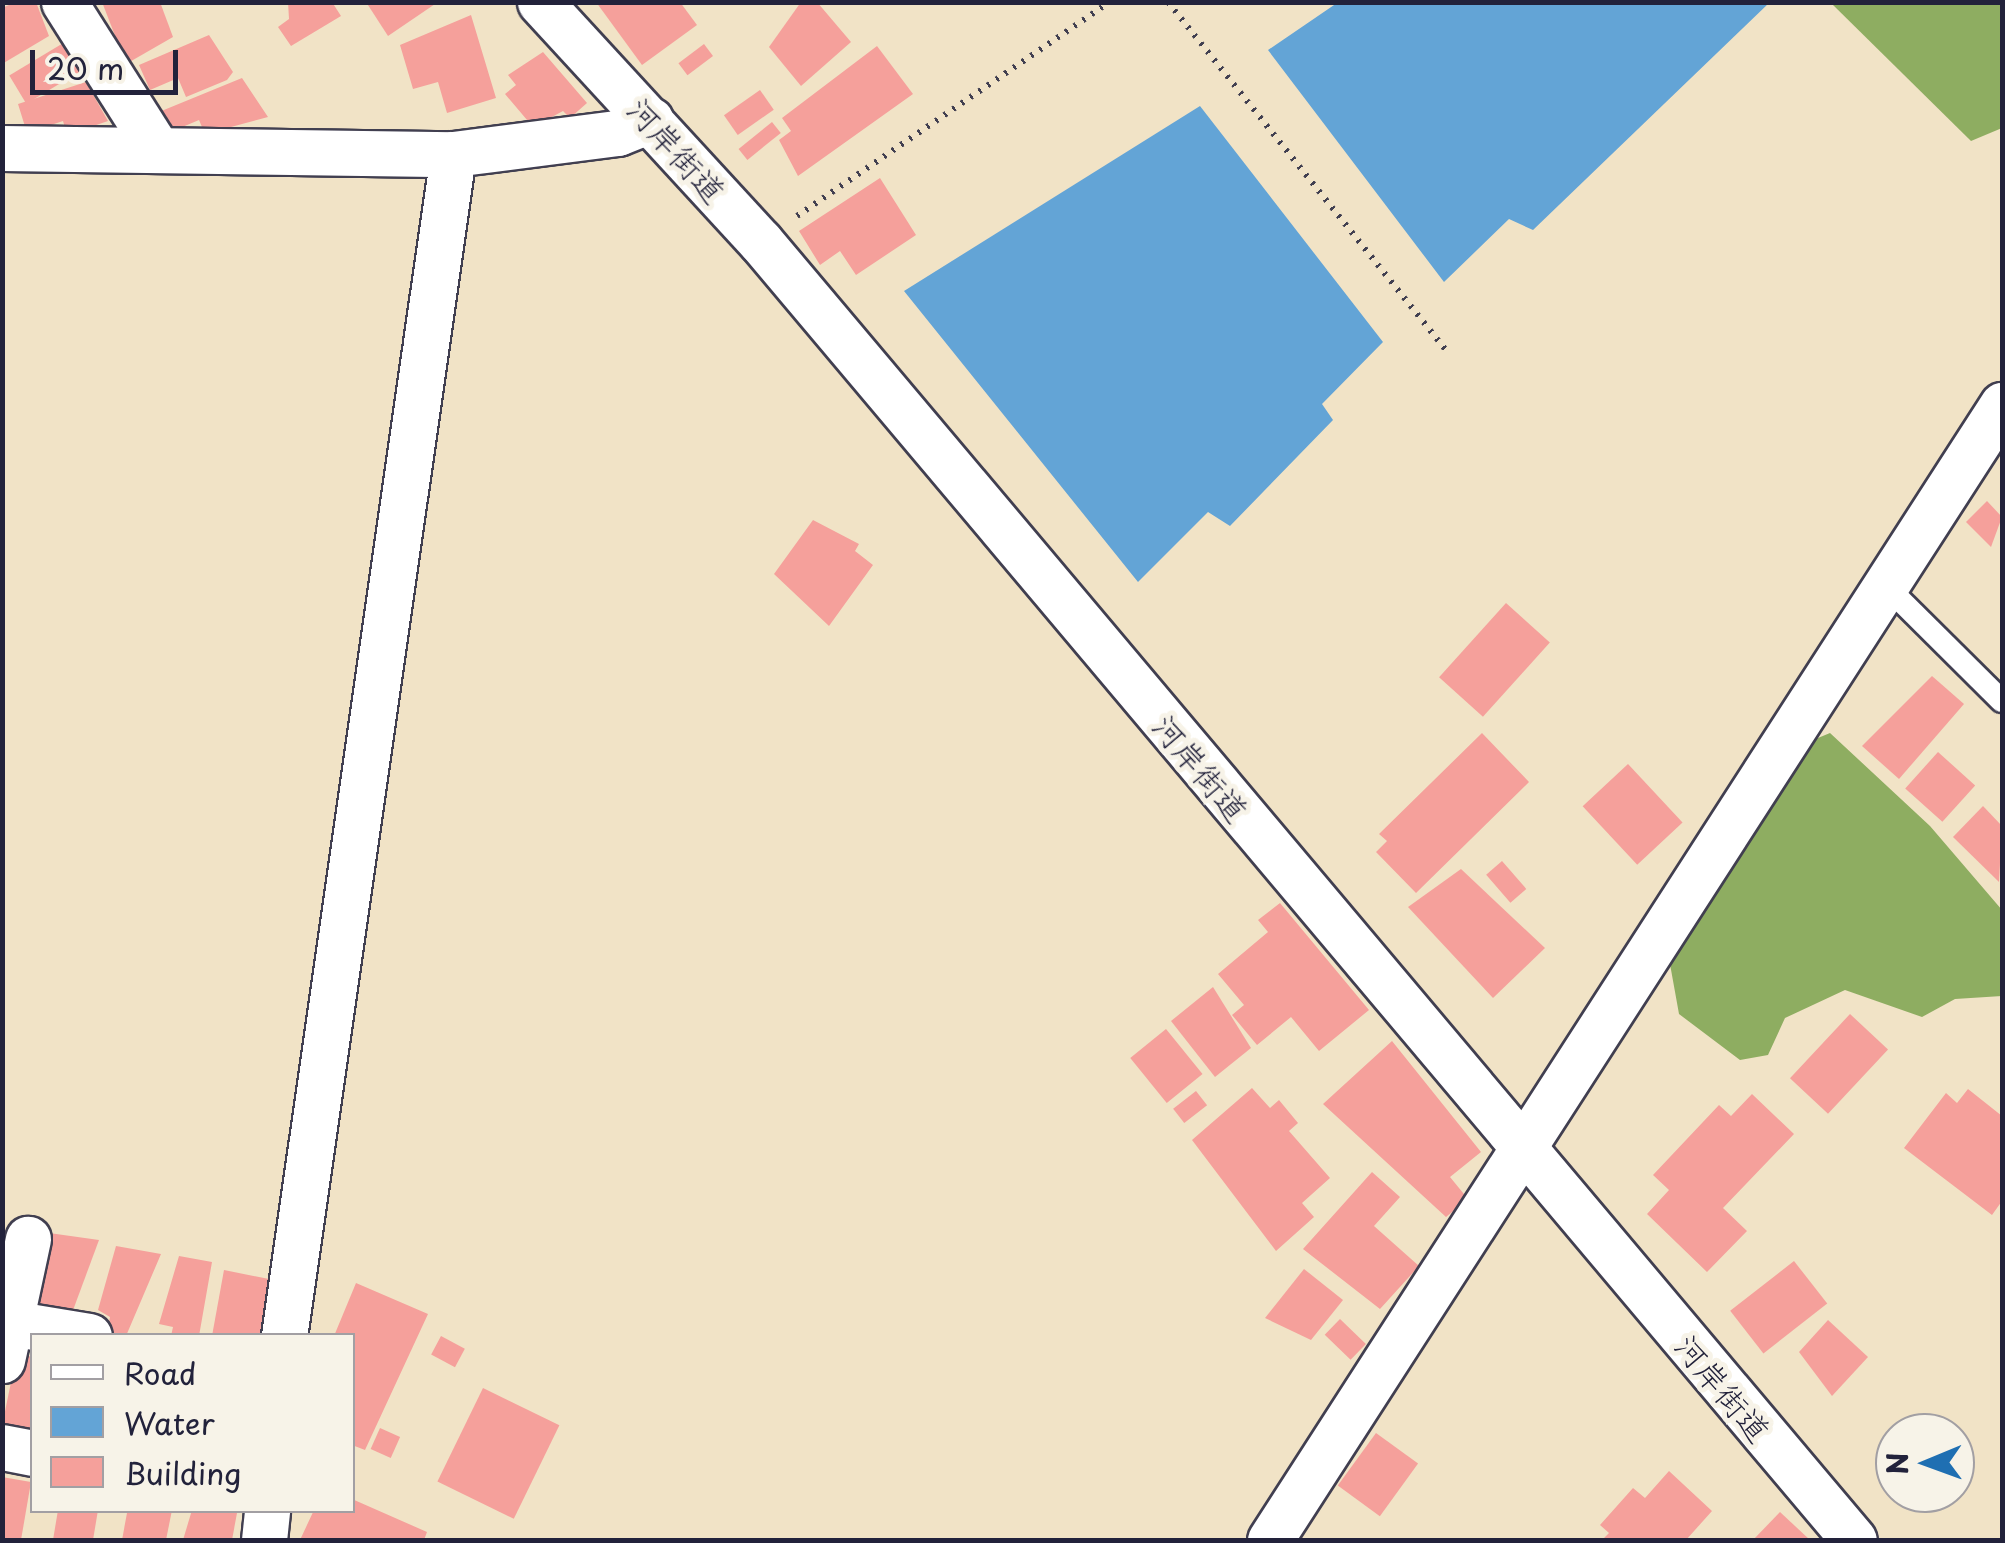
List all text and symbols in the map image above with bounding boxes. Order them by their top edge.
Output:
scale bar [35,30,182,92]
text: 20 m [47,45,124,90]
street label: 河岸街道 [620,90,734,210]
street label: 河岸街道 [1145,707,1257,829]
street label: 河岸街道 [1667,1327,1779,1449]
legend [30,1333,355,1513]
text: Road [124,1350,197,1395]
text: Water [124,1400,215,1445]
north arrow [1875,1413,1975,1513]
text: Building [124,1450,241,1495]
text: N [1875,1452,1918,1475]

